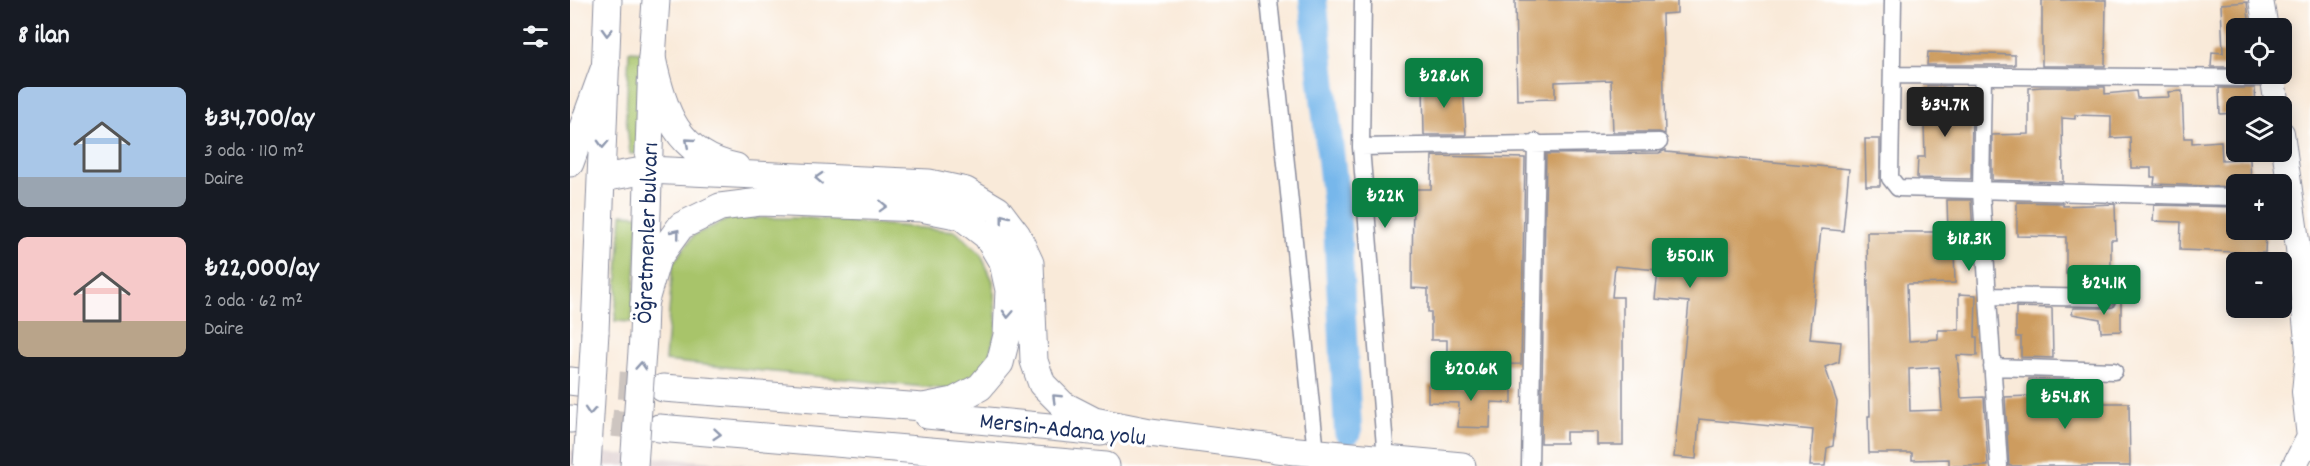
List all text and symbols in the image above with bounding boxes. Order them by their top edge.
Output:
text: 8 ilan [18,18,70,55]
map controls [2226,18,2292,318]
button: locate [2226,18,2292,84]
icon: filters [519,20,552,53]
one-way arrow [601,28,614,37]
pin: ₺28.6K [1395,58,1493,109]
text: ₺28.6K [1419,63,1469,91]
pin: ₺34.7K [1896,87,1994,138]
text: ₺34.7K [1921,92,1969,120]
button: layers [2226,96,2292,162]
text: ₺34,700/ay [204,101,314,138]
icon: home [66,111,138,183]
text: 3 oda · 110 m² [204,138,304,166]
one-way arrow [597,139,610,148]
one-way arrow [685,139,696,150]
street label: Öğretmenler bulvarı [629,142,669,325]
text: Daire [204,166,244,194]
one-way arrow [815,172,824,185]
button: + [2226,174,2292,240]
pin: ₺22K [1349,178,1421,229]
text: ₺22K [1366,183,1404,211]
one-way arrow [878,200,887,213]
one-way arrow [1001,214,1012,225]
pin: ₺18.3K [1920,221,2018,272]
text: ₺18.3K [1947,226,1991,254]
one-way arrow [669,229,680,240]
pin: ₺50.1K [1641,238,1739,289]
text: ₺50.1K [1666,243,1714,271]
text: ₺22,000/ay [204,251,319,288]
button: − [2226,252,2292,318]
icon: home [66,261,138,333]
pin: ₺24.1K [2055,265,2153,316]
text: ₺24.1K [2081,270,2127,298]
text: 2 oda · 62 m² [204,288,303,316]
one-way arrow [1001,310,1014,319]
text: Daire [204,316,244,344]
pin: ₺20.6K [1422,351,1520,402]
text: ₺20.6K [1444,356,1498,384]
one-way arrow [634,361,647,370]
pin: ₺54.8K [2016,379,2114,430]
text: ₺54.8K [2040,384,2090,412]
one-way arrow [1053,395,1064,406]
street label: Mersin-Adana yolu [978,405,1148,457]
one-way arrow [584,406,597,415]
one-way arrow [713,427,722,440]

